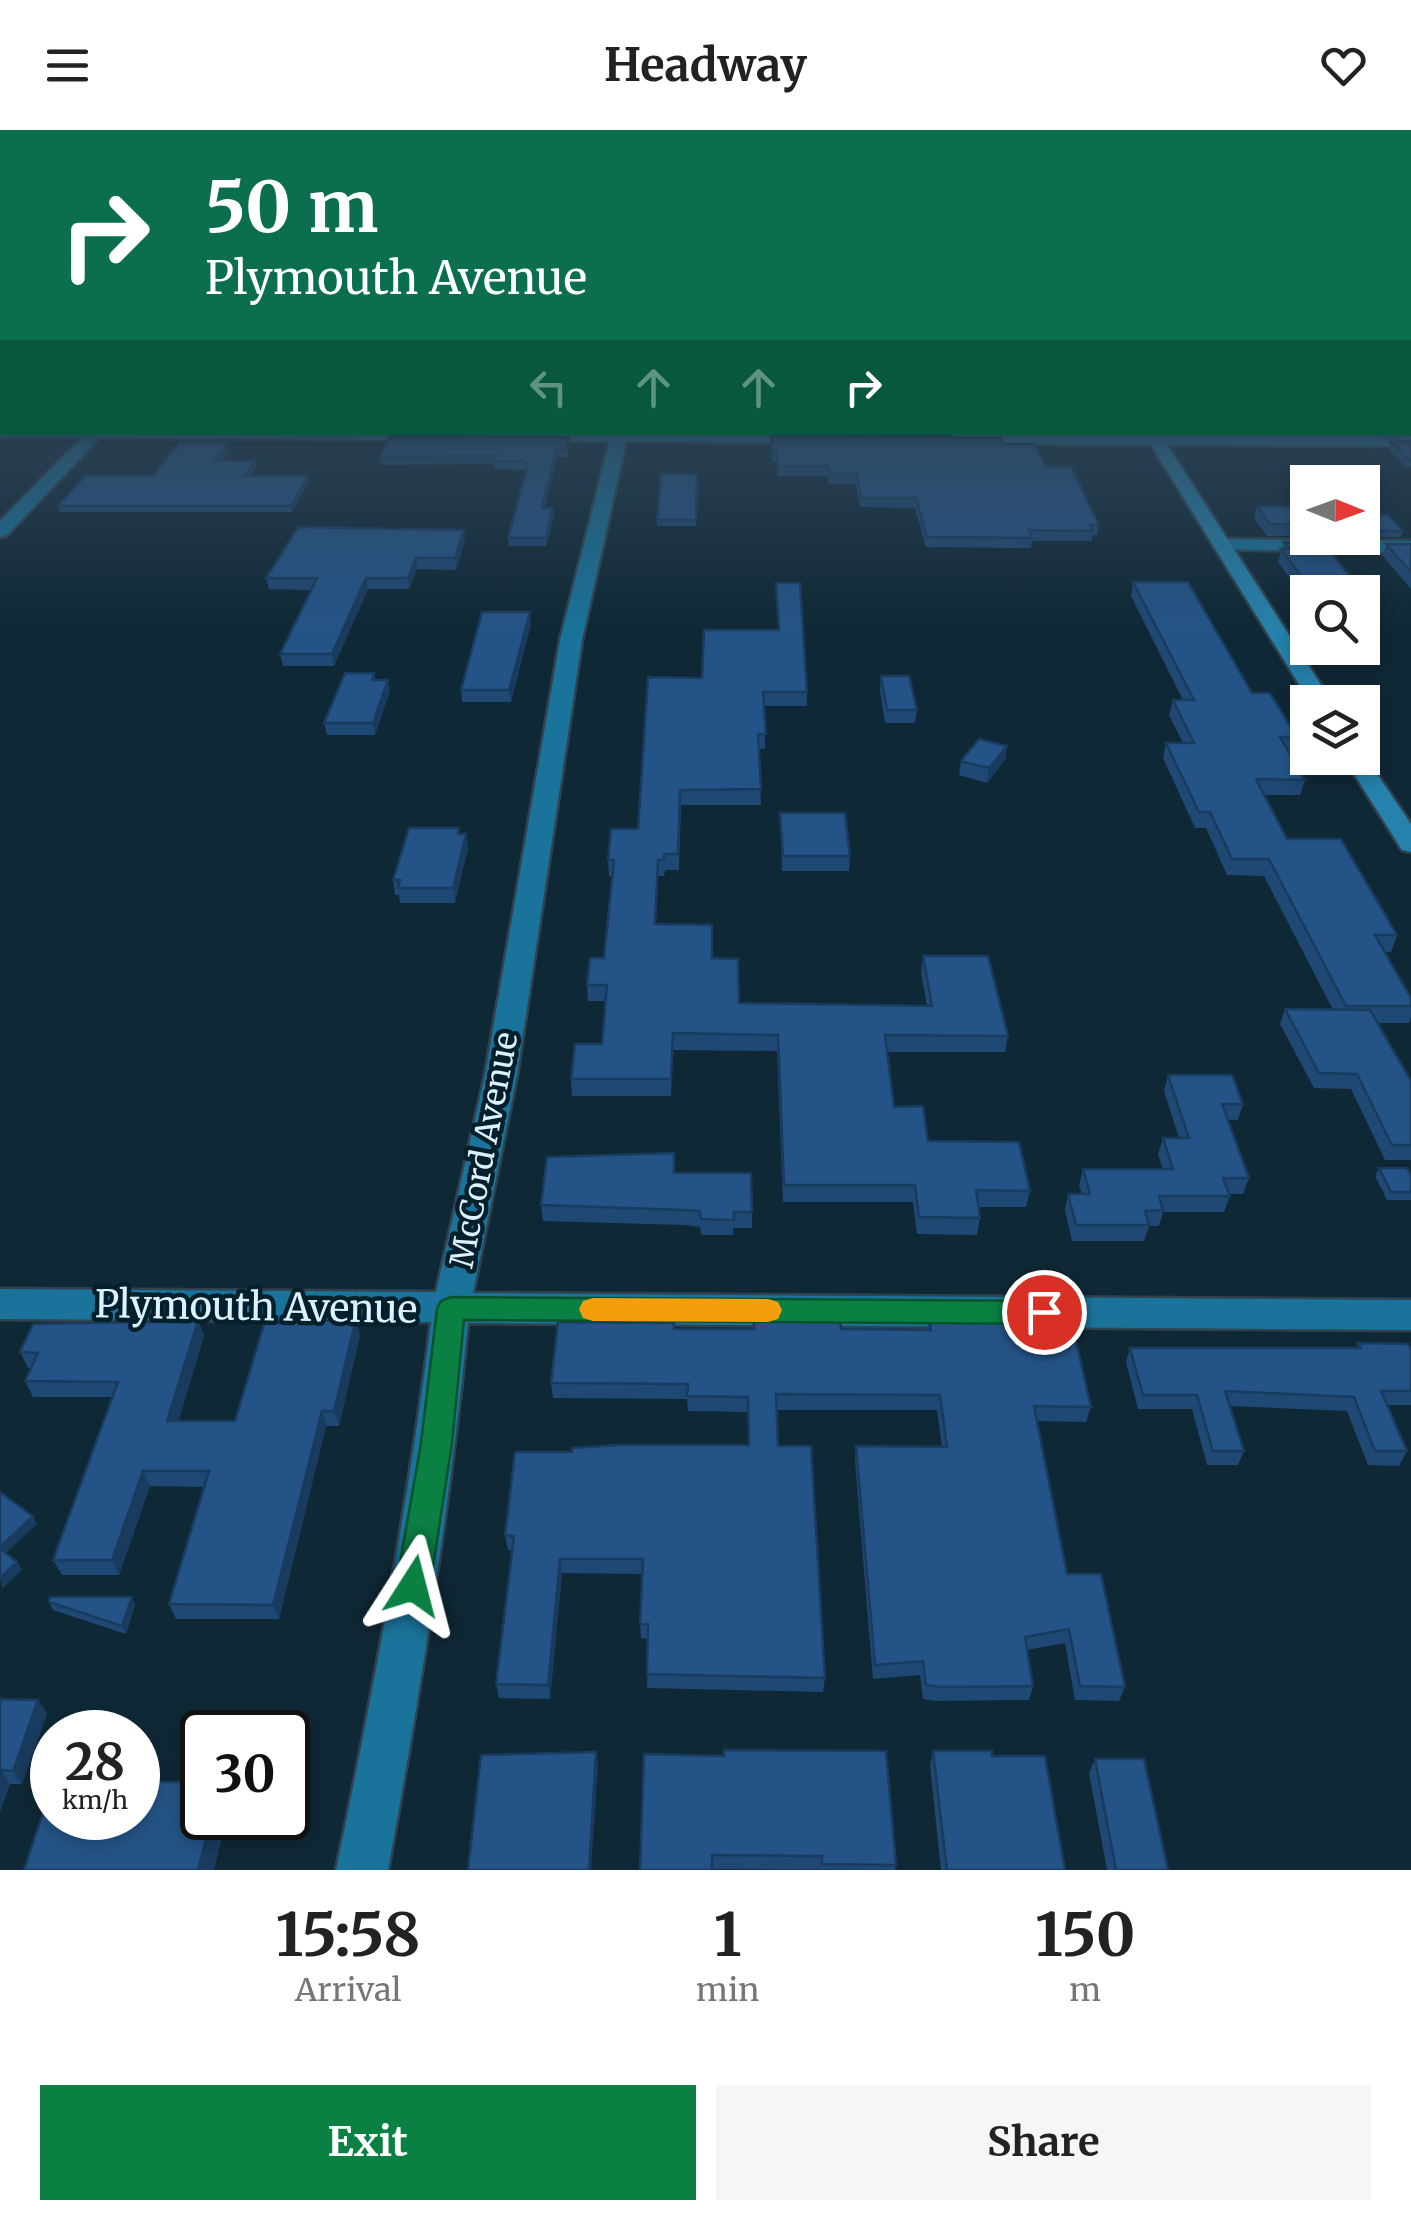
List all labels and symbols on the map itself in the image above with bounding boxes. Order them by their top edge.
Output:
north arrow [1290,465,1380,555]
street label: McCord Avenue [442,1029,526,1271]
pin [1002,1270,1087,1355]
street label: Plymouth Avenue [94,1280,418,1333]
position arrow [361,1534,465,1638]
speed limit sign: 30 [180,1710,310,1840]

